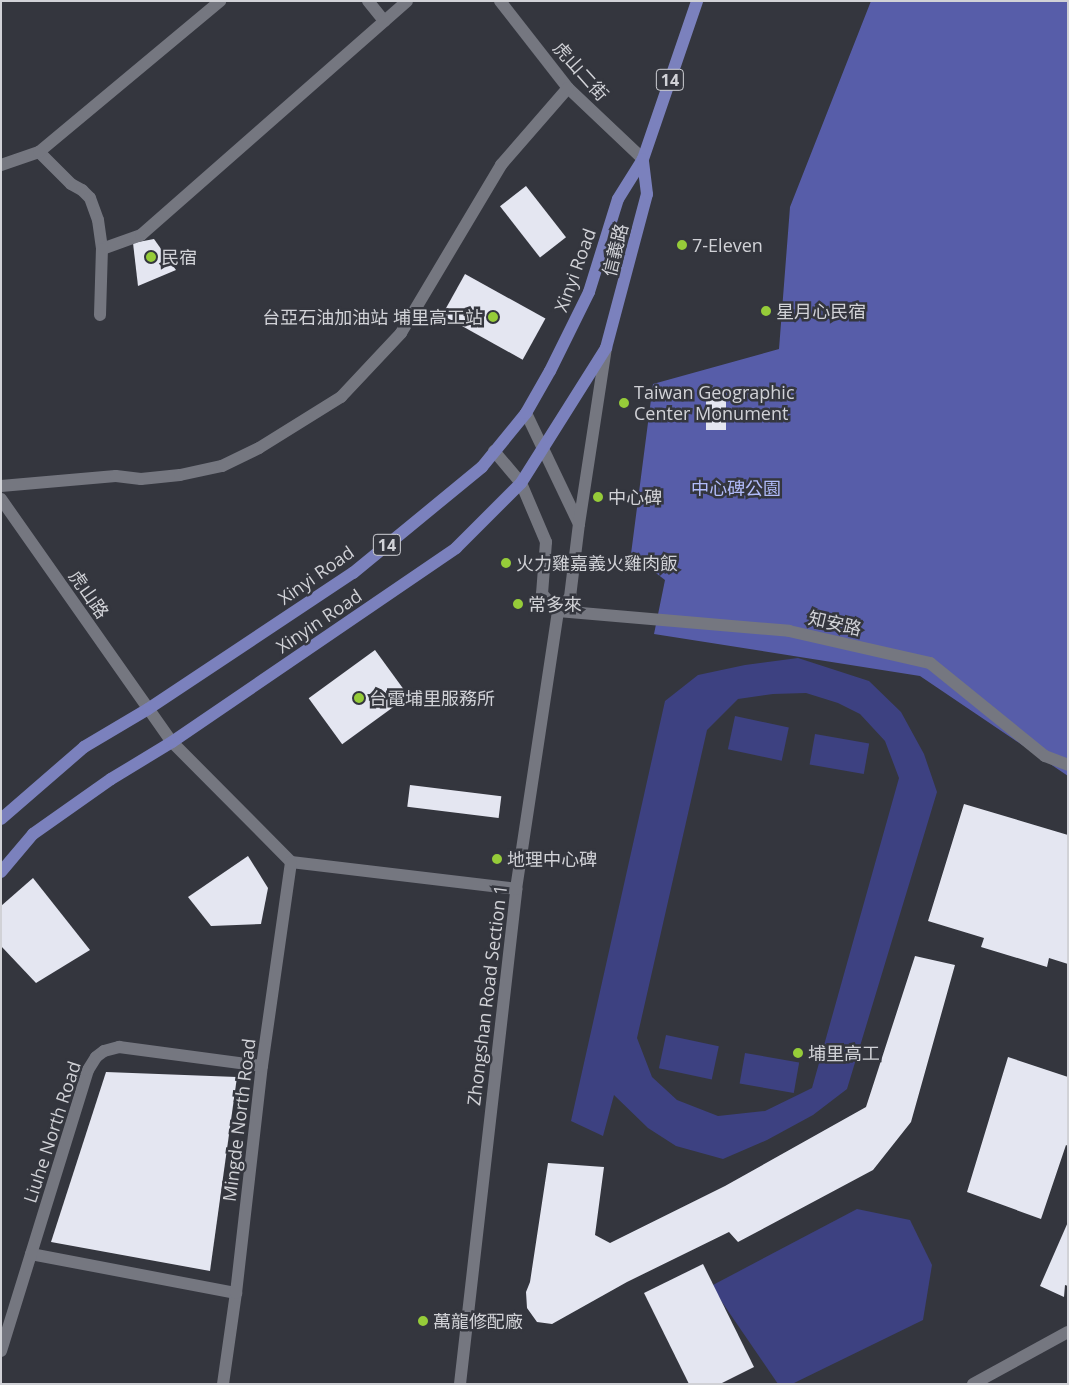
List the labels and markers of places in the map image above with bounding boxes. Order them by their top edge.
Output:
place label: 7-Eleven [692,234,763,256]
marker: 7-Eleven [676,239,688,251]
place label: 民宿 [161,246,197,268]
marker: 民宿 [145,251,157,263]
place label: 星月心民宿 [776,300,866,322]
marker: 星月心民宿 [760,305,772,317]
place label: 台亞石油加油站 埔里高工站 [262,306,483,328]
marker: 台亞石油加油站 埔里高工站 [487,311,499,323]
place label: Taiwan Geographic Center Monument [634,382,794,424]
marker: Taiwan Geographic Center Monument [618,397,630,409]
place label: 中心碑 [608,486,662,508]
marker: 中心碑 [592,491,604,503]
place label: 火力雞嘉義火雞肉飯 [516,552,678,574]
marker: 火力雞嘉義火雞肉飯 [500,557,512,569]
place label: 常多來 [528,593,582,615]
marker: 常多來 [512,598,524,610]
place label: 台電埔里服務所 [369,687,495,709]
marker: 台電埔里服務所 [353,692,365,704]
place label: 地理中心碑 [507,848,597,870]
marker: 地理中心碑 [491,853,503,865]
place label: 埔里高工 [808,1042,880,1064]
marker: 埔里高工 [792,1047,804,1059]
place label: 萬龍修配廠 [433,1310,523,1332]
marker: 萬龍修配廠 [417,1315,429,1327]

